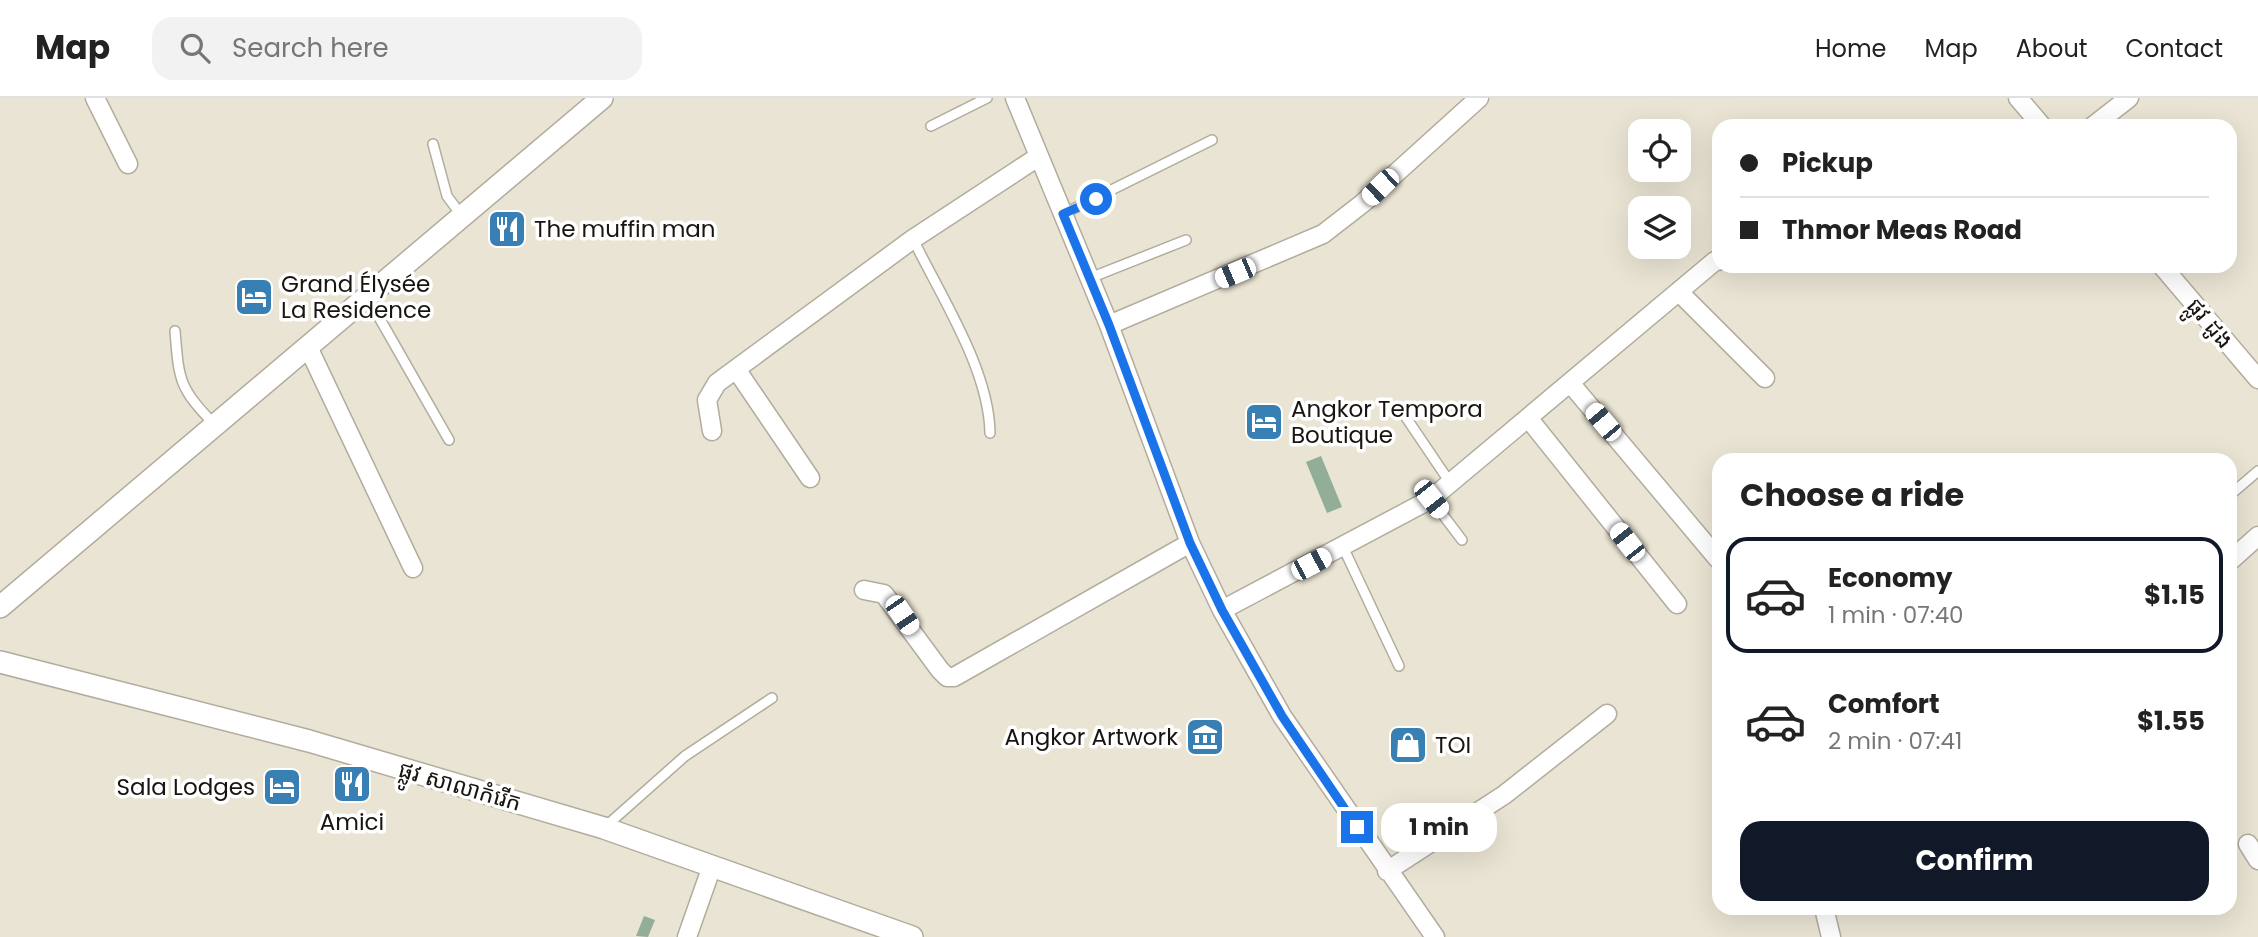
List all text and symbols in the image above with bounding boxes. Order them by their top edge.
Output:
search box [152,17,642,80]
text: Map [35,24,110,71]
icon: search [176,29,214,67]
text: Search here [232,30,389,66]
text: Home [1815,32,1887,65]
text: Map [1925,32,1978,65]
text: About [2016,32,2087,65]
text: Contact [2125,32,2223,65]
map controls [1628,119,1691,259]
button: locate [1628,119,1691,182]
text: Pickup [1782,145,1873,181]
car [1358,165,1403,209]
route start [1080,183,1112,215]
button: layers [1628,196,1691,259]
restaurant icon: The muffin man [486,208,528,250]
text: Thmor Meas Road [1782,212,2022,248]
place label: The muffin man [534,213,716,245]
car [1212,255,1259,291]
place label: Grand Élysée La Residence [281,268,431,326]
hotel icon: Grand Élysée La Residence [233,276,275,318]
street label: ផ្លូវ ដូង [2175,291,2241,359]
place label: Angkor Tempora Boutique [1291,393,1483,451]
car [1582,399,1625,445]
hotel icon: Angkor Tempora Boutique [1243,401,1285,443]
text: Choose a ride [1740,472,1964,517]
car [1410,476,1453,522]
car [1606,519,1649,565]
car [1288,545,1335,583]
text: Economy [1828,560,1952,596]
icon: car [1744,564,1807,627]
text: $1.15 [2144,577,2205,613]
car [882,592,923,638]
text: 1 min · 07:40 [1828,599,1964,631]
text: Comfort [1828,686,1940,722]
icon: car [1744,690,1807,753]
text: $1.55 [2137,703,2205,739]
museum icon: Angkor Artwork [1184,716,1226,758]
place label: Angkor Artwork [1004,721,1178,753]
shop icon: TOI [1387,724,1429,766]
text: 2 min · 07:41 [1828,725,1962,757]
place label: TOI [1435,729,1471,761]
street label: ផ្លូវ សាលាកំរើក [393,753,525,824]
restaurant icon: Amici [331,763,373,805]
hotel icon: Sala Lodges [261,766,303,808]
place label: Sala Lodges [117,771,255,803]
callout: 1 min [1382,802,1497,852]
place label: Amici [320,806,384,838]
route end [1341,811,1373,843]
text: 1 min [1409,811,1469,843]
button: Confirm [1740,821,2209,901]

